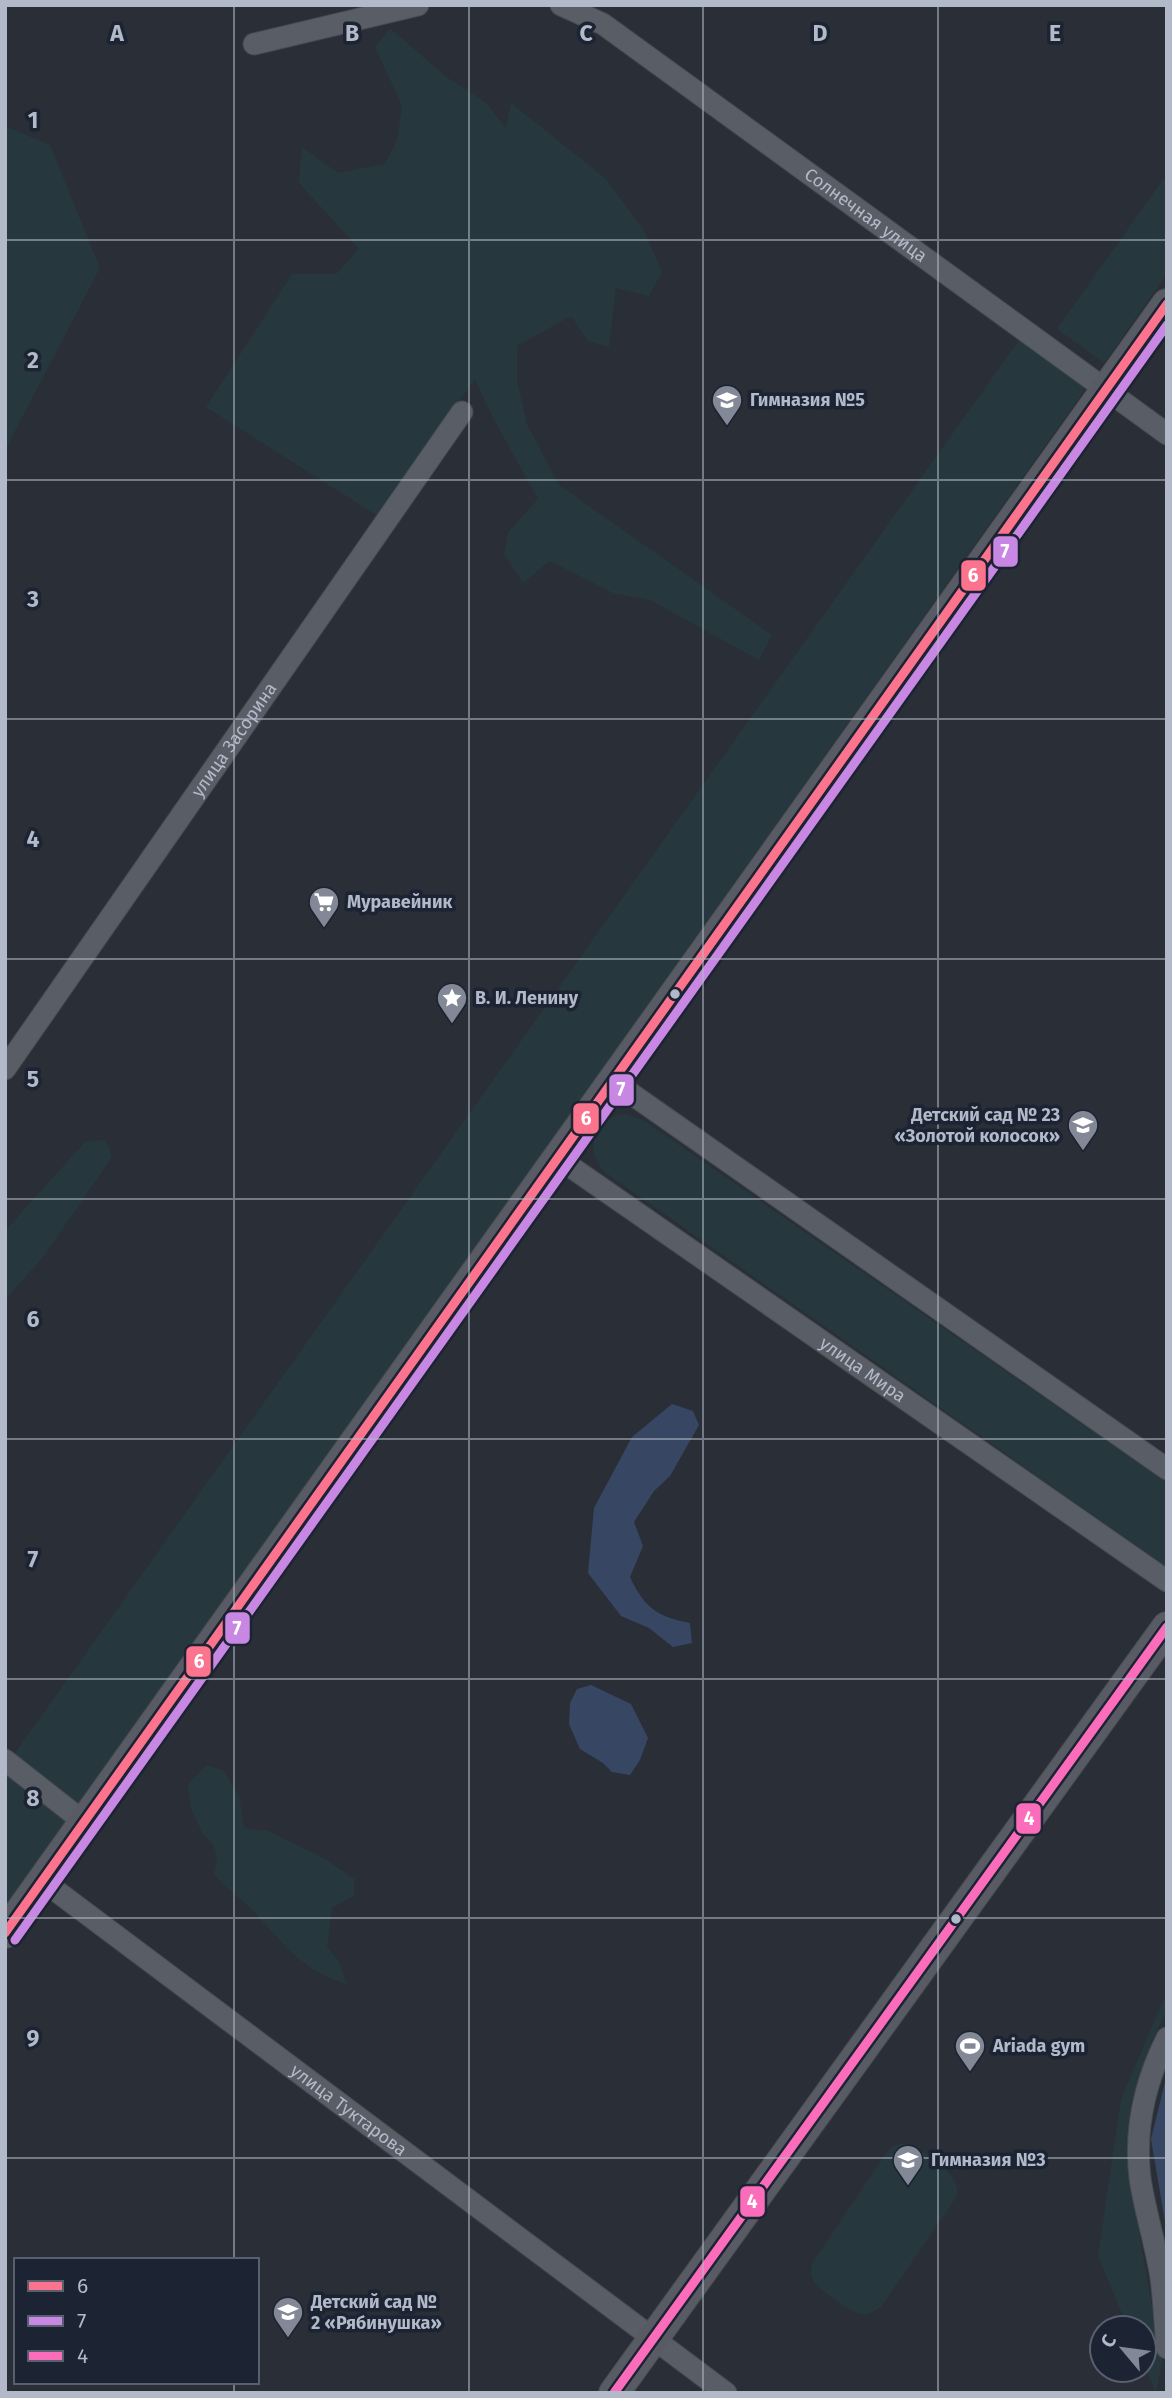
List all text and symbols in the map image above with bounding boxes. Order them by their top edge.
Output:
text: A [109,19,124,47]
text: B [345,19,359,47]
text: C [579,19,593,47]
text: D [813,19,828,47]
text: E [1049,19,1061,47]
text: 1 [28,106,38,134]
street label: Солнечная улица [800,163,931,267]
text: 2 [27,346,39,374]
school or university icon: Гимназия №5 [710,383,744,427]
place label: Гимназия №5 [750,389,865,411]
line badge: 7 [992,535,1019,568]
text: 7 [1001,540,1010,563]
line badge: 6 [960,559,987,592]
text: 6 [968,564,979,587]
text: 3 [26,585,39,613]
street label: улица Засорина [186,678,282,801]
text: 4 [27,825,40,853]
supermarket icon: Муравейник [307,885,341,929]
place label: Муравейник [347,891,453,913]
place icon: В. И. Ленину [435,981,469,1025]
place label: В. И. Ленину [475,987,579,1009]
unlabelled marker [668,987,682,1001]
text: 5 [27,1065,39,1093]
line badge: 7 [608,1073,635,1107]
text: 7 [617,1078,626,1101]
line badge: 6 [572,1102,600,1135]
place label: Детский сад № 23 «Золотой колосок» [895,1104,1060,1147]
text: 6 [581,1107,592,1130]
school or university icon: Детский сад № 23 «Золотой колосок» [1066,1108,1100,1152]
text: 6 [27,1305,40,1333]
street label: улица Мира [815,1332,910,1407]
text: 7 [28,1545,39,1573]
line badge: 7 [224,1611,251,1645]
text: 7 [233,1617,242,1640]
line badge: 6 [185,1645,212,1678]
text: 6 [194,1650,205,1673]
text: 8 [26,1784,40,1812]
line badge: 4 [1015,1802,1042,1835]
text: 4 [1024,1807,1035,1830]
unlabelled marker [949,1912,963,1926]
text: 9 [27,2024,40,2052]
sports icon: Ariada gym [953,2029,987,2073]
place label: Ariada gym [992,2035,1085,2057]
street label: улица Туктарова [286,2059,411,2161]
school or university icon: Гимназия №3 [891,2143,925,2187]
place label: Гимназия №3 [931,2149,1046,2171]
line badge: 4 [739,2185,766,2218]
text: 4 [747,2190,758,2213]
legend [14,2258,259,2384]
text: 6 [77,2273,88,2299]
place label: Детский сад № 2 «Рябинушка» [310,2291,442,2334]
school or university icon: Детский сад № 2 «Рябинушка» [271,2295,305,2339]
text: 7 [77,2308,86,2334]
north arrow [1088,2314,1158,2384]
text: С [1096,2331,1121,2351]
text: 4 [77,2343,88,2369]

